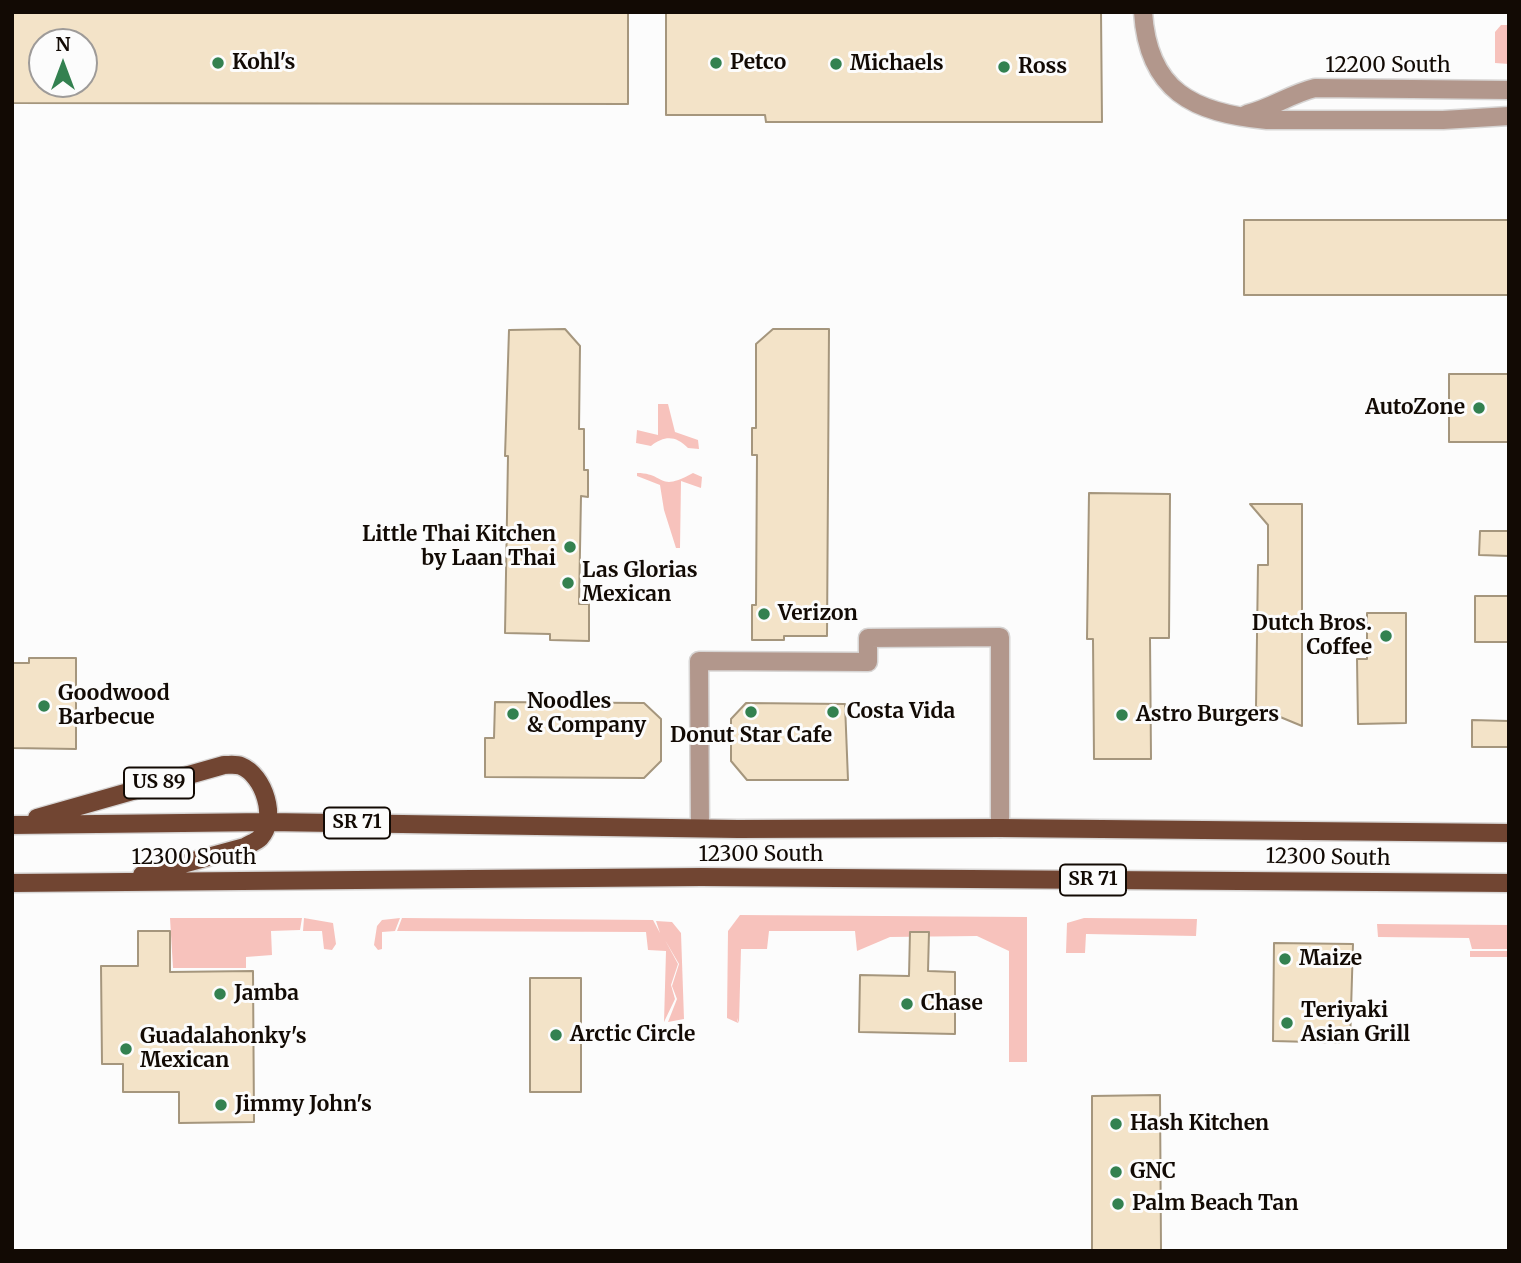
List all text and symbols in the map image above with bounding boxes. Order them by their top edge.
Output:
north arrow [28,28,98,98]
text: N [55,32,71,56]
place label: Kohl's [232,50,295,76]
place label: Petco [730,50,786,76]
place label: Michaels [850,51,944,77]
street label: 12200 South [1325,53,1451,79]
place label: Ross [1018,54,1067,80]
marker: Kohl's [210,55,226,71]
marker: Petco [708,55,724,71]
marker: Michaels [828,56,844,72]
marker: Ross [996,59,1012,75]
place label: AutoZone [1365,395,1465,421]
marker: AutoZone [1471,400,1487,416]
place label: Little Thai Kitchen by Laan Thai [362,522,556,572]
marker: Little Thai Kitchen by Laan Thai [562,539,578,555]
place label: Las Glorias Mexican [582,558,698,608]
marker: Las Glorias Mexican [560,575,576,591]
place label: Verizon [778,601,858,627]
marker: Verizon [756,606,772,622]
place label: Dutch Bros. Coffee [1252,611,1372,661]
marker: Dutch Bros. Coffee [1378,628,1394,644]
place label: Goodwood Barbecue [58,681,170,731]
place label: Noodles & Company [527,689,646,739]
marker: Goodwood Barbecue [36,698,52,714]
place label: Costa Vida [847,699,955,725]
place label: Astro Burgers [1136,702,1279,728]
marker: Donut Star Cafe [743,704,759,720]
marker: Costa Vida [825,704,841,720]
marker: Noodles & Company [505,706,521,722]
marker: Astro Burgers [1114,707,1130,723]
place label: Donut Star Cafe [670,723,832,749]
road number: US 89 [124,768,194,798]
road number: SR 71 [324,808,390,838]
street label: 12300 South [699,842,823,868]
street label: 12300 South [1265,844,1391,872]
street label: 12300 South [132,845,256,871]
road number: SR 71 [1060,864,1126,895]
place label: Maize [1299,946,1362,972]
marker: Maize [1277,951,1293,967]
place label: Jamba [234,981,299,1007]
marker: Jamba [212,986,228,1002]
place label: Chase [921,991,983,1017]
marker: Chase [899,996,915,1012]
place label: Teriyaki Asian Grill [1301,998,1410,1048]
marker: Teriyaki Asian Grill [1279,1015,1295,1031]
place label: Arctic Circle [570,1022,695,1048]
place label: Guadalahonky's Mexican [140,1024,307,1074]
marker: Arctic Circle [548,1027,564,1043]
marker: Guadalahonky's Mexican [118,1041,134,1057]
place label: Jimmy John's [235,1092,372,1118]
marker: Jimmy John's [213,1097,229,1113]
place label: Hash Kitchen [1130,1111,1269,1137]
marker: Hash Kitchen [1108,1116,1124,1132]
place label: GNC [1130,1159,1176,1185]
marker: GNC [1108,1164,1124,1180]
place label: Palm Beach Tan [1132,1191,1299,1217]
marker: Palm Beach Tan [1110,1196,1126,1212]

